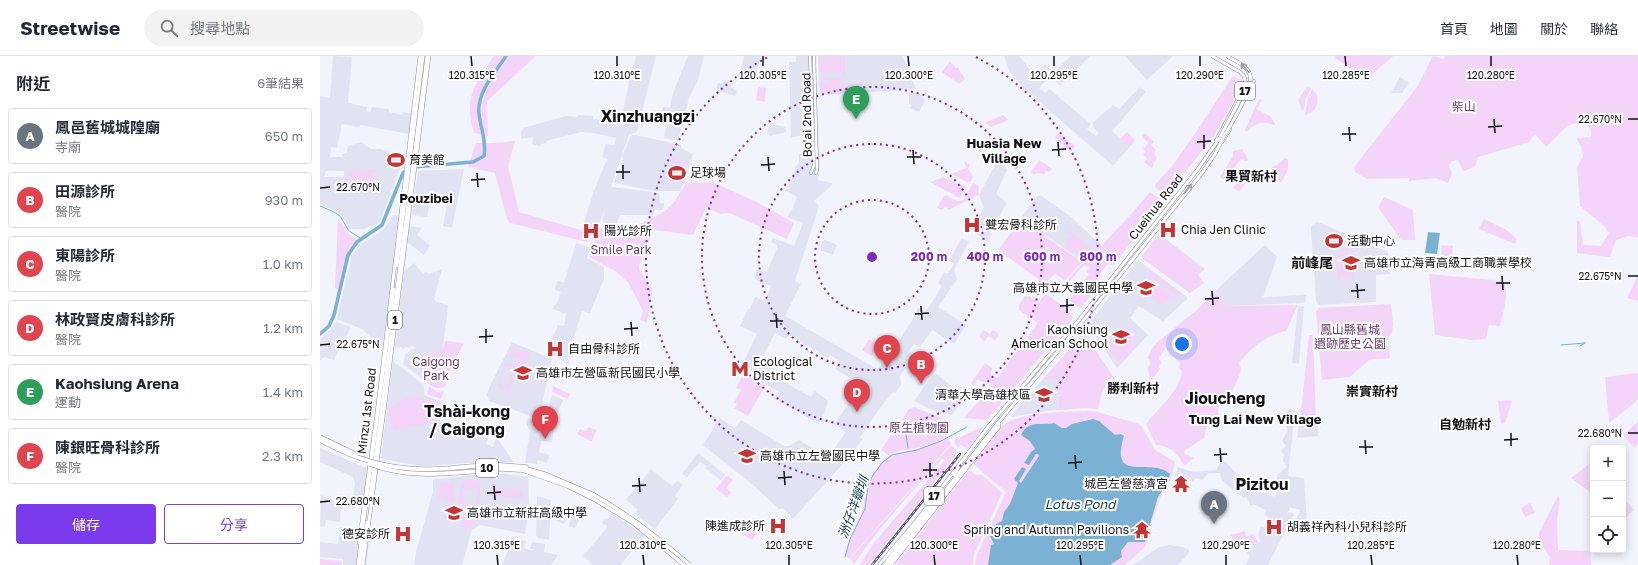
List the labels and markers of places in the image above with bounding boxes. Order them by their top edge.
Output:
pin: E [843,86,869,119]
sports icon: 育美館 [386,150,406,170]
place label: 育美館 [409,152,445,167]
sports icon: 足球場 [667,163,687,183]
place label: 足球場 [690,165,726,180]
hospital icon: 雙宏骨科診所 [962,215,982,235]
place label: 雙宏骨科診所 [985,217,1057,232]
hospital icon: Chia Jen Clinic [1158,220,1178,240]
hospital icon: 陽光診所 [581,221,601,241]
place label: Chia Jen Clinic [1181,222,1266,237]
place label: 陽光診所 [604,223,652,238]
sports icon: 活動中心 [1324,231,1344,251]
place label: 活動中心 [1347,233,1395,248]
centre of rings [865,250,879,264]
school or university icon: 高雄市立海青高級工商職業學校 [1341,253,1361,273]
place label: 高雄市立海青高級工商職業學校 [1364,255,1532,270]
school or university icon: 高雄市立大義國民中學 [1136,278,1156,298]
place label: 高雄市立大義國民中學 [1013,280,1133,295]
place label: Kaohsiung American School [1011,322,1108,351]
school or university icon: Kaohsiung American School [1111,327,1131,347]
pin: C [874,335,900,368]
hospital icon: 自由骨科診所 [545,339,565,359]
place label: 自由骨科診所 [568,341,640,356]
pin: B [908,351,934,384]
place label: Ecological District [753,354,813,383]
metro station icon: Ecological District [730,359,750,379]
school or university icon: 高雄市左營區新民國民小學 [513,363,533,383]
place label: 高雄市左營區新民國民小學 [536,365,680,380]
pin: D [844,379,870,412]
school or university icon: 清華大學高雄校區 [1034,385,1054,405]
place label: 清華大學高雄校區 [935,387,1031,402]
pin: F [532,406,558,439]
school or university icon: 高雄市立左營國民中學 [737,446,757,466]
place label: 高雄市立左營國民中學 [760,448,880,463]
temple icon: 城邑左營慈濟宮 [1171,474,1191,494]
place label: 城邑左營慈濟宮 [1084,476,1168,491]
pin: A [1201,491,1227,524]
school or university icon: 高雄市立新莊高級中學 [444,503,464,523]
place label: 高雄市立新莊高級中學 [467,505,587,520]
hospital icon: 陳進成診所 [768,516,788,536]
hospital icon: 胡義祥內科小兒科診所 [1264,517,1284,537]
place label: 陳進成診所 [705,518,765,533]
place label: 胡義祥內科小兒科診所 [1287,519,1407,534]
temple icon: Spring and Autumn Pavilions [1132,520,1152,540]
place label: Spring and Autumn Pavilions [963,522,1129,537]
hospital icon: 德安診所 [393,524,413,544]
place label: 德安診所 [342,526,390,541]

